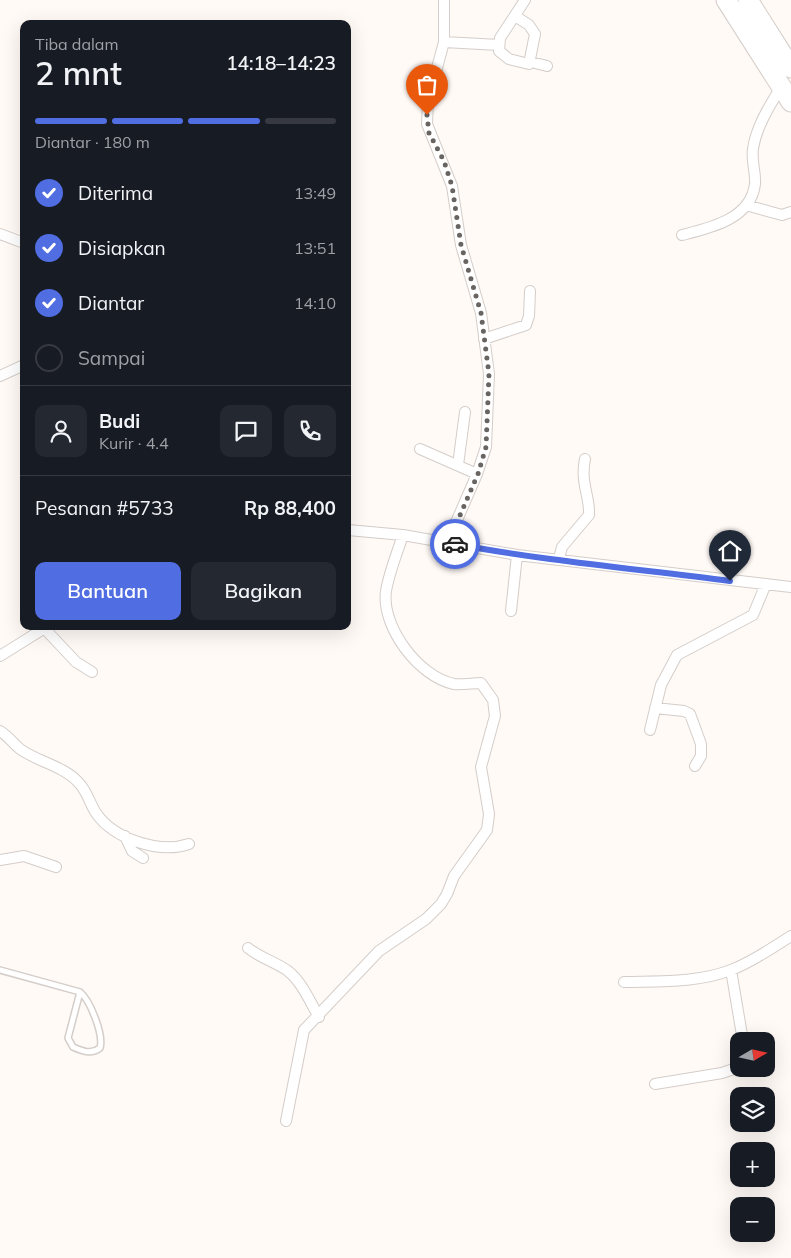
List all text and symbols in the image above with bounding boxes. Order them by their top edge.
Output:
text: Tiba dalam [35,34,119,54]
text: 14:18–14:23 [226,51,336,75]
text: 2 mnt [35,53,122,93]
pin [406,64,448,115]
icon: bag [413,71,441,99]
text: Diantar · 180 m [35,132,150,152]
icon: check [35,179,63,207]
text: Diterima [78,181,153,205]
text: 13:49 [294,183,336,203]
icon: check [35,234,63,262]
text: Disiapkan [78,236,166,260]
text: 13:51 [294,238,336,258]
icon: check [35,289,63,317]
text: Diantar [78,291,144,315]
text: 14:10 [294,293,336,313]
text: Sampai [78,346,145,370]
button: person [35,405,87,457]
button: chat [220,405,272,457]
button: phone [284,405,336,457]
text: Budi [99,409,140,433]
text: Kurir · 4.4 [99,433,169,453]
text: Pesanan #5733 [35,496,174,520]
text: Rp 88,400 [244,496,336,520]
courier [430,519,480,569]
icon: car [441,530,469,558]
pin [709,530,751,581]
icon: home [716,537,744,565]
button: Bantuan [35,562,181,620]
button: Bagikan [191,562,336,620]
north arrow [730,1032,775,1078]
map controls [730,1032,775,1242]
button: layers [730,1087,775,1132]
button: + [730,1142,775,1187]
button: − [730,1197,775,1242]

